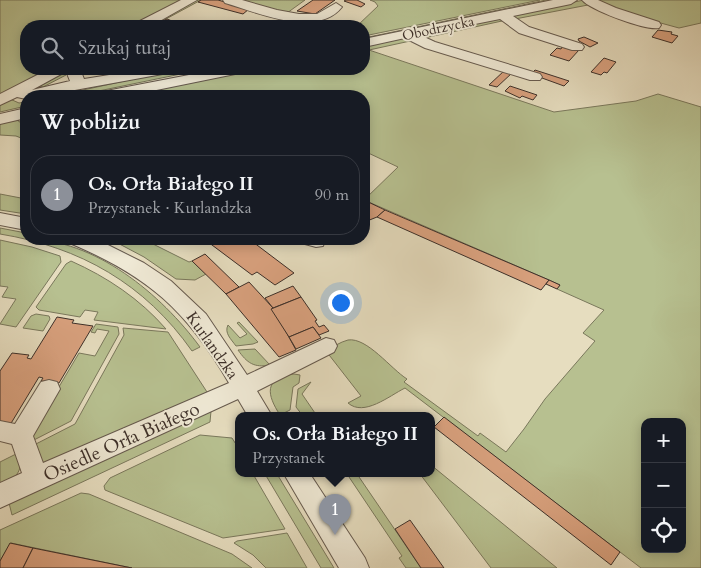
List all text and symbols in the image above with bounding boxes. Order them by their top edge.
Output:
street label: Obodrzycka [400,12,476,45]
search box [20,20,370,75]
icon: search [38,34,66,62]
text: Szukaj tutaj [78,35,171,61]
text: W pobliżu [40,108,141,137]
text: Os. Orła Białego II [88,171,254,197]
text: 1 [53,184,61,206]
text: 90 m [315,184,349,206]
text: Przystanek · Kurlandzka [88,197,252,219]
your location [328,290,354,316]
street label: Kurlandzka [181,307,244,384]
street label: Osiedle Orła Białego [39,396,204,488]
popup [235,412,435,477]
map controls [641,418,686,553]
button: + [641,418,686,463]
text: Os. Orła Białego II [252,421,418,447]
text: Przystanek [252,447,325,469]
button: − [641,463,686,508]
pin: 1 [319,494,351,535]
button: locate [641,508,686,553]

